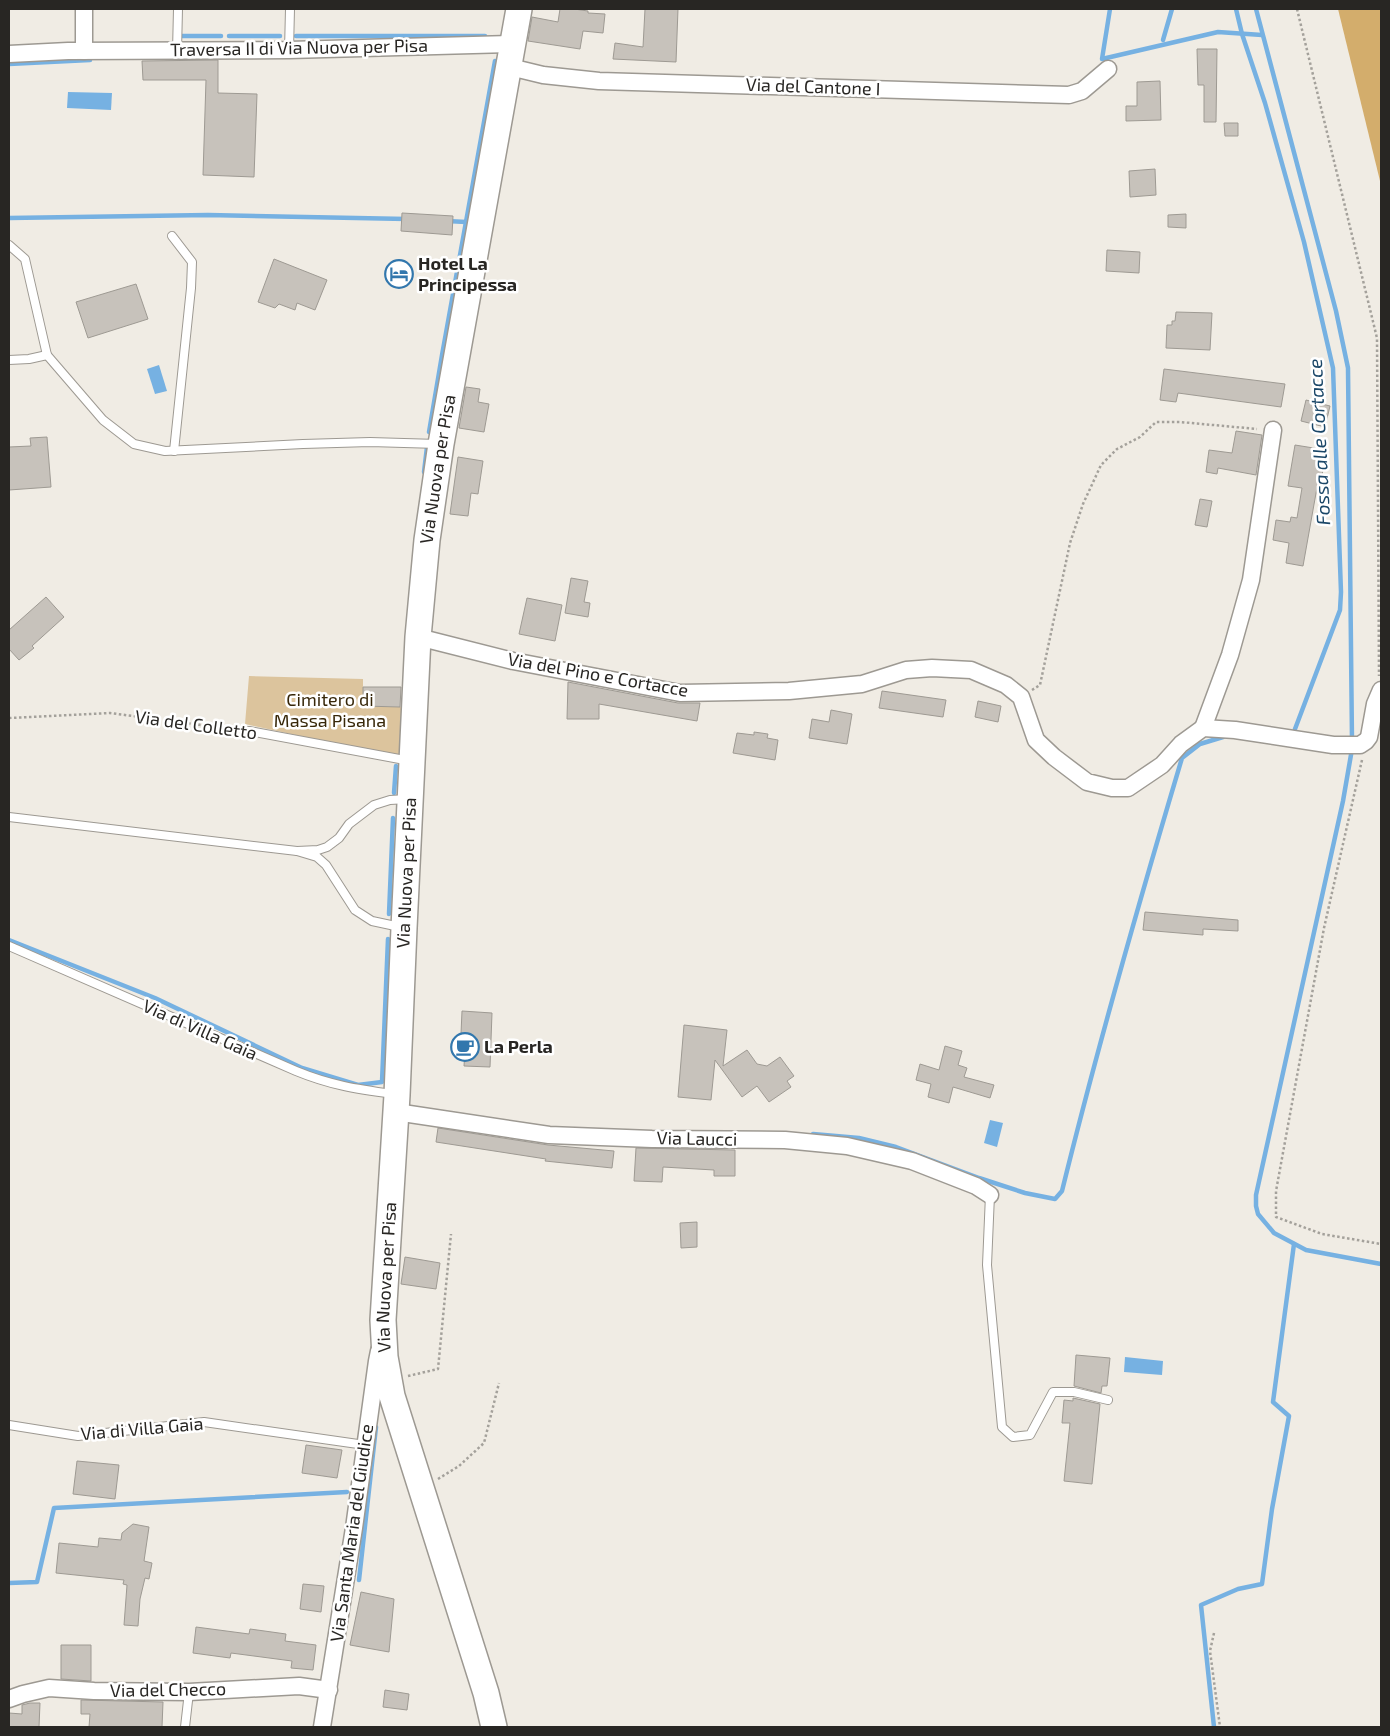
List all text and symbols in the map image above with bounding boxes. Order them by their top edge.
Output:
street label: Traversa II di Via Nuova per Pisa [170,34,428,60]
street label: Via del Cantone I [745,73,881,99]
place label: Hotel La Principessa [418,252,517,295]
hotel icon: Hotel La Principessa [384,259,414,289]
water label: Fossa alle Cortacce [1303,358,1334,526]
street label: Via Nuova per Pisa [415,393,460,545]
street label: Via del Pino e Cortacce [506,647,690,701]
park label: Cimitero di Massa Pisana [274,688,386,731]
street label: Via del Colletto [134,705,259,743]
street label: Via Nuova per Pisa [391,797,420,949]
street label: Via di Villa Gaia [140,994,261,1064]
cafe icon: La Perla [450,1032,480,1062]
place label: La Perla [484,1035,553,1057]
street label: Via Laucci [657,1126,738,1150]
street label: Via Nuova per Pisa [371,1201,400,1353]
street label: Via di Villa Gaia [80,1412,204,1444]
street label: Via Santa Maria del Giudice [325,1423,377,1643]
street label: Via del Checco [110,1677,226,1701]

